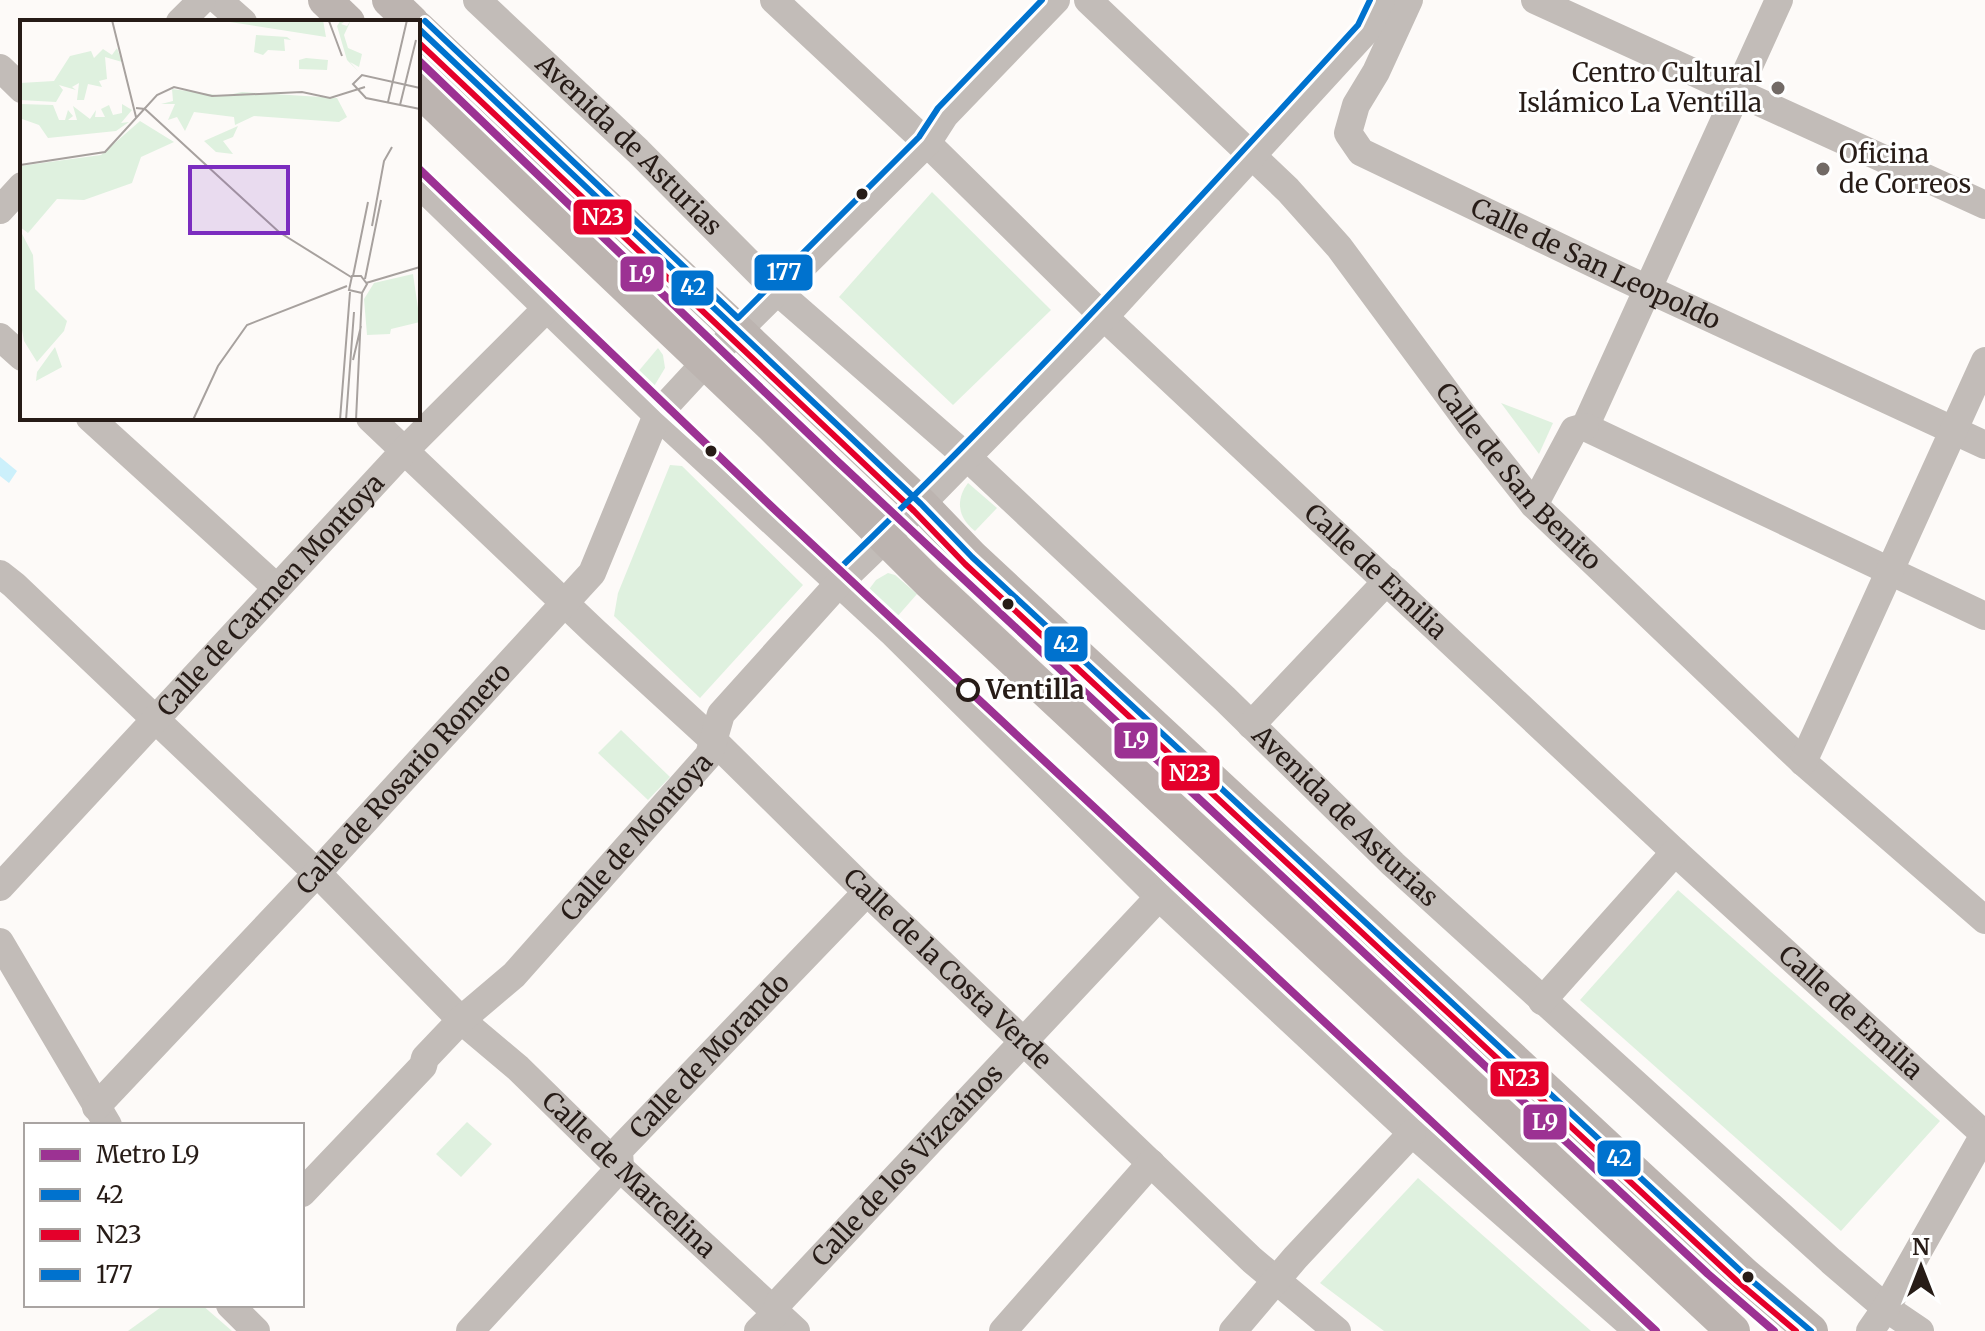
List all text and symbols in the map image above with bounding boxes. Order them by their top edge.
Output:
inset map [20,20,420,420]
street label: Avenida de Asturias [529,46,729,242]
place label: Centro Cultural Islámico La Ventilla [1518,56,1762,119]
marker: Centro Cultural Islámico La Ventilla [1769,79,1787,97]
place label: Oficina de Correos [1839,137,1971,200]
marker: Oficina de Correos [1814,160,1832,178]
unlabelled marker [854,186,870,202]
street label: Calle de San Leopoldo [1466,190,1726,336]
line badge: N23 [572,198,633,236]
text: N23 [582,203,624,231]
line badge: 177 [753,253,814,292]
line badge: L9 [619,255,665,293]
text: 177 [766,258,802,286]
text: L9 [629,260,655,288]
line badge: 42 [670,269,715,307]
text: 42 [680,273,706,301]
street label: Calle de San Benito [1429,376,1609,577]
unlabelled marker [703,443,719,459]
street label: Calle de Carmen Montoya [150,466,391,723]
street label: Calle de Emilia [1298,496,1454,646]
unlabelled marker [1000,596,1016,612]
line badge: 42 [1043,625,1089,663]
text: 42 [1053,630,1079,658]
street label: Calle de Rosario Romero [289,655,518,901]
place label: Ventilla [985,673,1085,706]
marker: Ventilla [957,679,979,701]
street label: Avenida de Asturias [1245,717,1446,913]
line badge: L9 [1113,721,1159,760]
text: L9 [1123,726,1149,754]
street label: Calle de Montoya [553,746,719,928]
line badge: N23 [1160,754,1221,792]
text: N23 [1169,759,1211,787]
street label: Calle de la Costa Verde [837,861,1059,1076]
street label: Calle de Emilia [1772,938,1930,1086]
street label: Calle de Morando [622,966,796,1145]
street label: Calle de los Vizcaínos [804,1057,1010,1273]
line badge: N23 [1489,1060,1550,1098]
text: N23 [1498,1064,1540,1092]
street label: Calle de Marcelina [535,1084,723,1265]
line badge: L9 [1522,1103,1568,1141]
text: L9 [1532,1108,1558,1136]
legend [24,1123,304,1307]
text: Metro L9 [96,1139,199,1170]
line badge: 42 [1596,1139,1642,1178]
text: 42 [1606,1144,1632,1172]
text: 42 [96,1179,124,1210]
text: N23 [96,1219,142,1250]
north arrow [1881,1227,1961,1307]
text: N [1912,1233,1930,1261]
text: 177 [96,1259,133,1290]
unlabelled marker [1740,1269,1756,1285]

